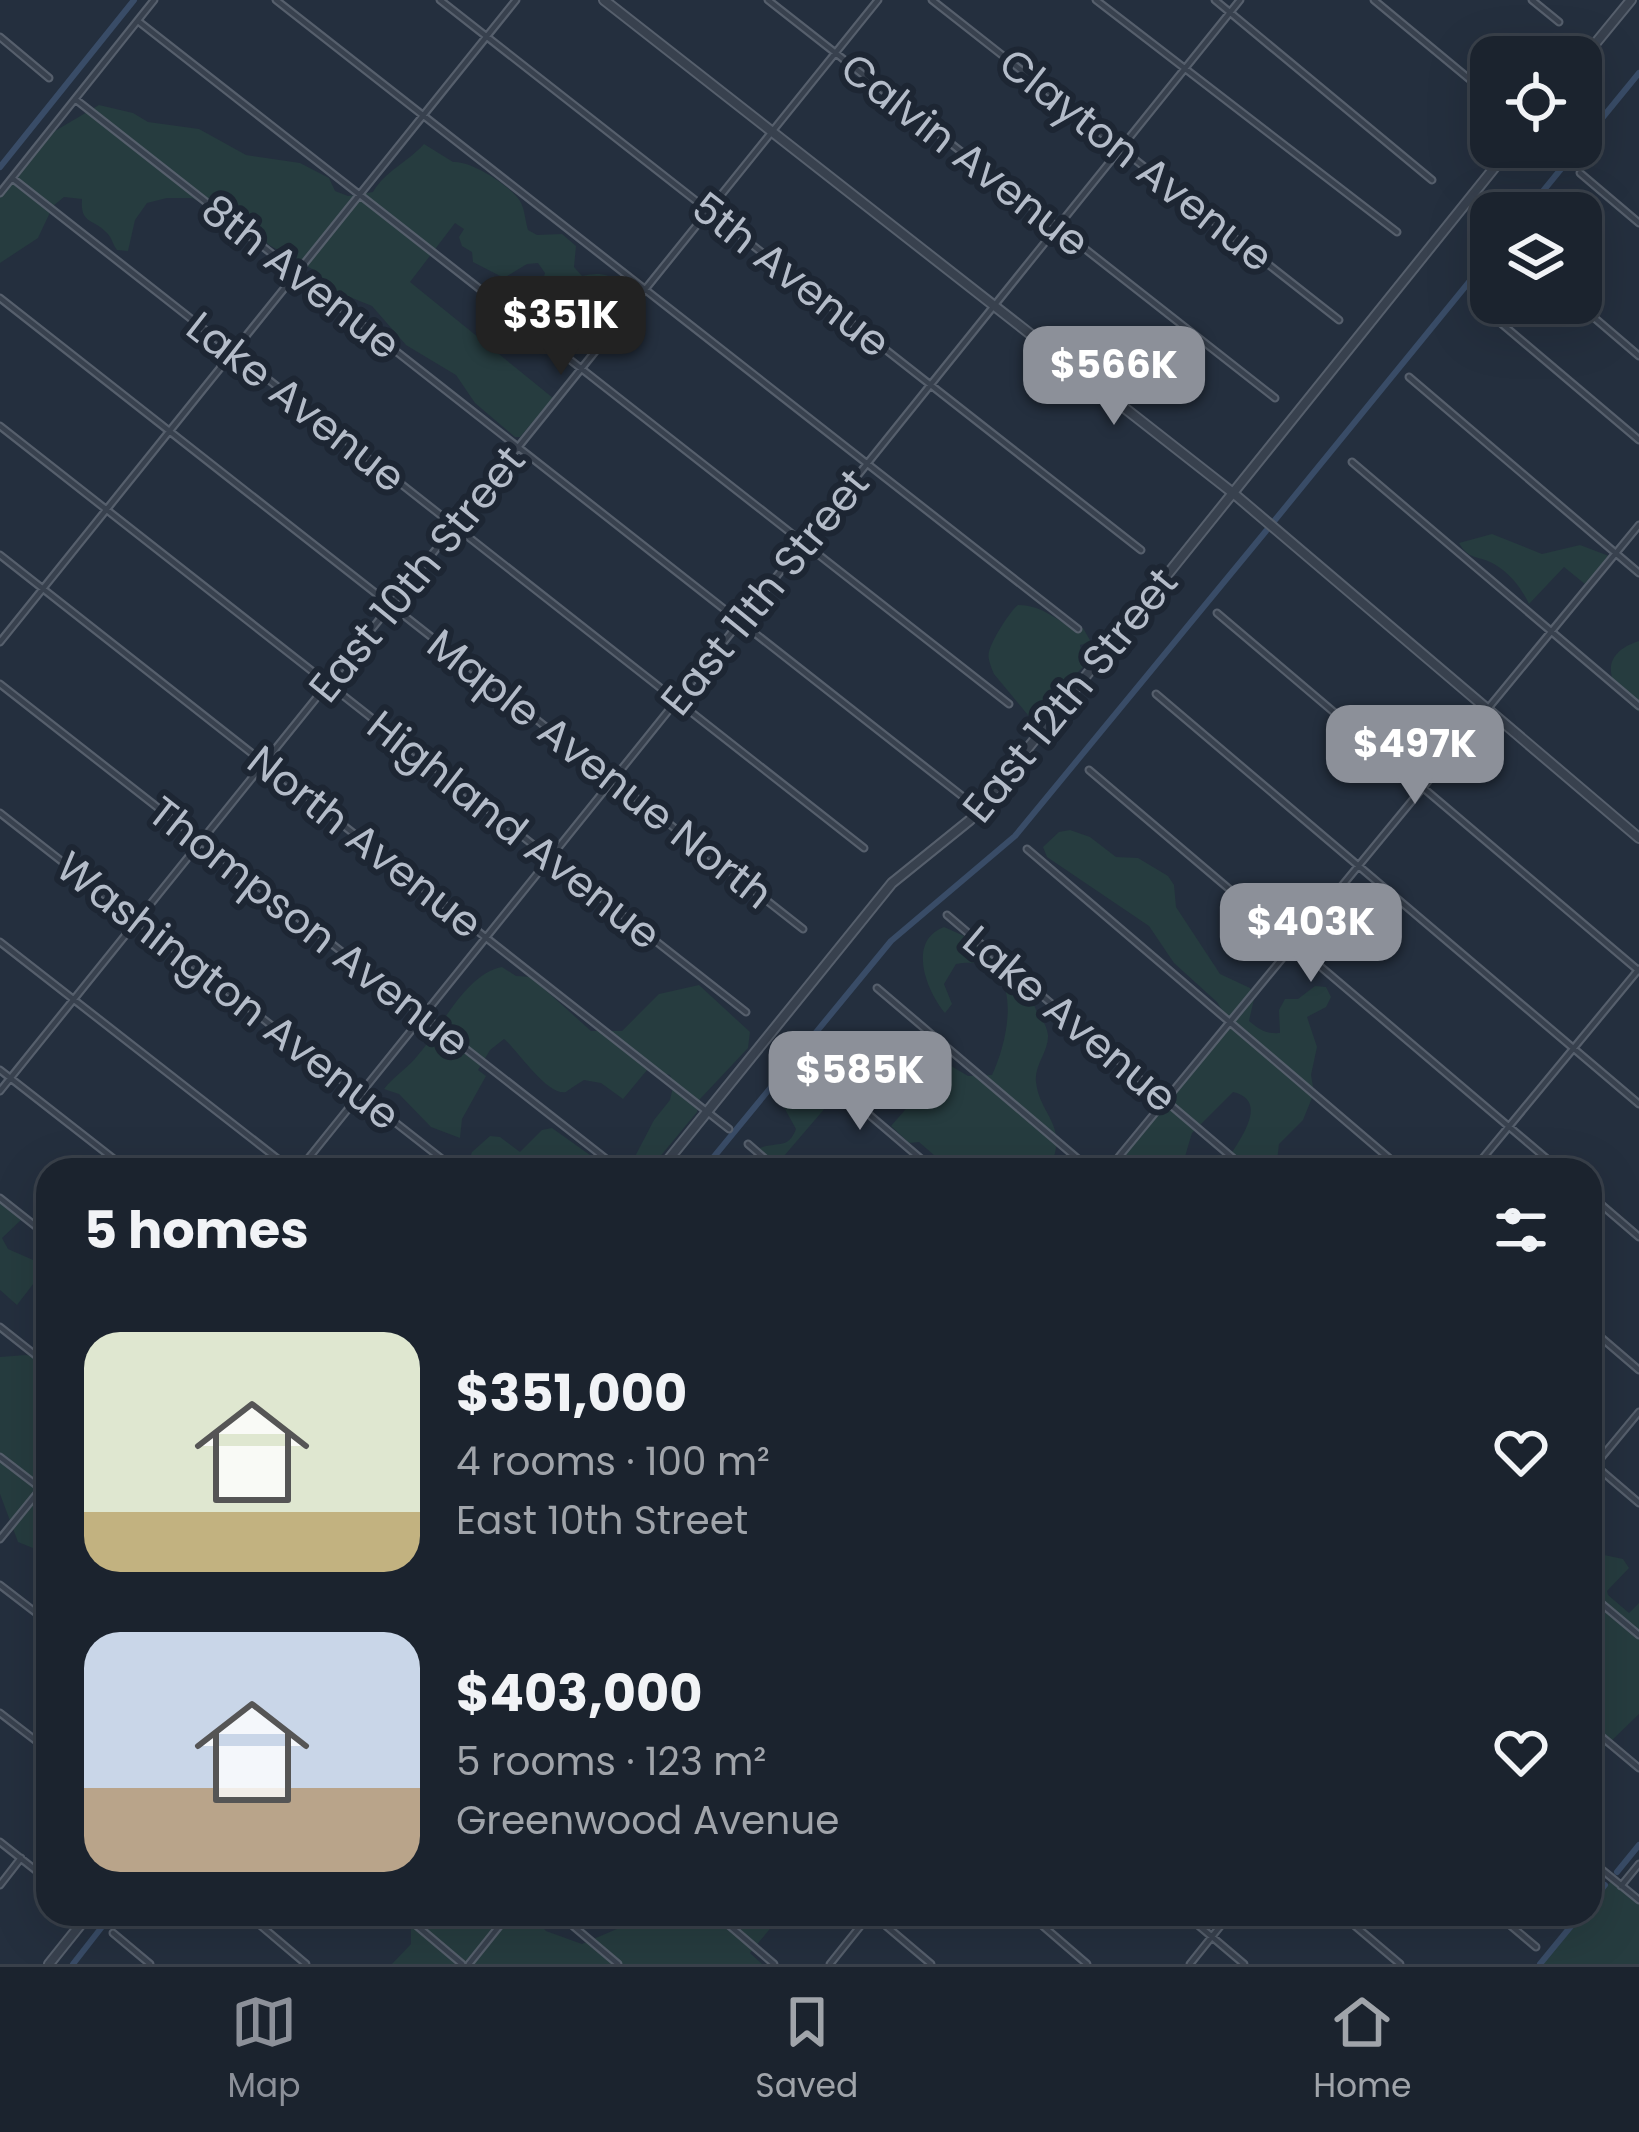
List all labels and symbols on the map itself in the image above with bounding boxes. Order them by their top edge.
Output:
street label: Clayton Avenue [987,34,1285,286]
street label: Calvin Avenue [828,39,1102,271]
street label: 5th Avenue [679,179,903,371]
street label: 8th Avenue [189,181,413,373]
pin: $351K [477,276,645,378]
street label: Lake Avenue [174,298,418,506]
pin: $566K [1030,326,1198,428]
street label: East 10th Street [295,433,539,715]
street label: East 11th Street [647,456,883,728]
street label: East 12th Street [949,555,1191,835]
street label: Maple Avenue North [415,615,785,923]
street label: Highland Avenue [355,697,673,963]
pin: $497K [1331,705,1499,807]
street label: North Avenue [235,732,495,952]
street label: Thompson Avenue [136,783,482,1071]
street label: Washington Avenue [44,838,412,1144]
pin: $403K [1227,883,1395,985]
street label: Lake Avenue [950,912,1190,1126]
pin: $585K [776,1031,944,1133]

